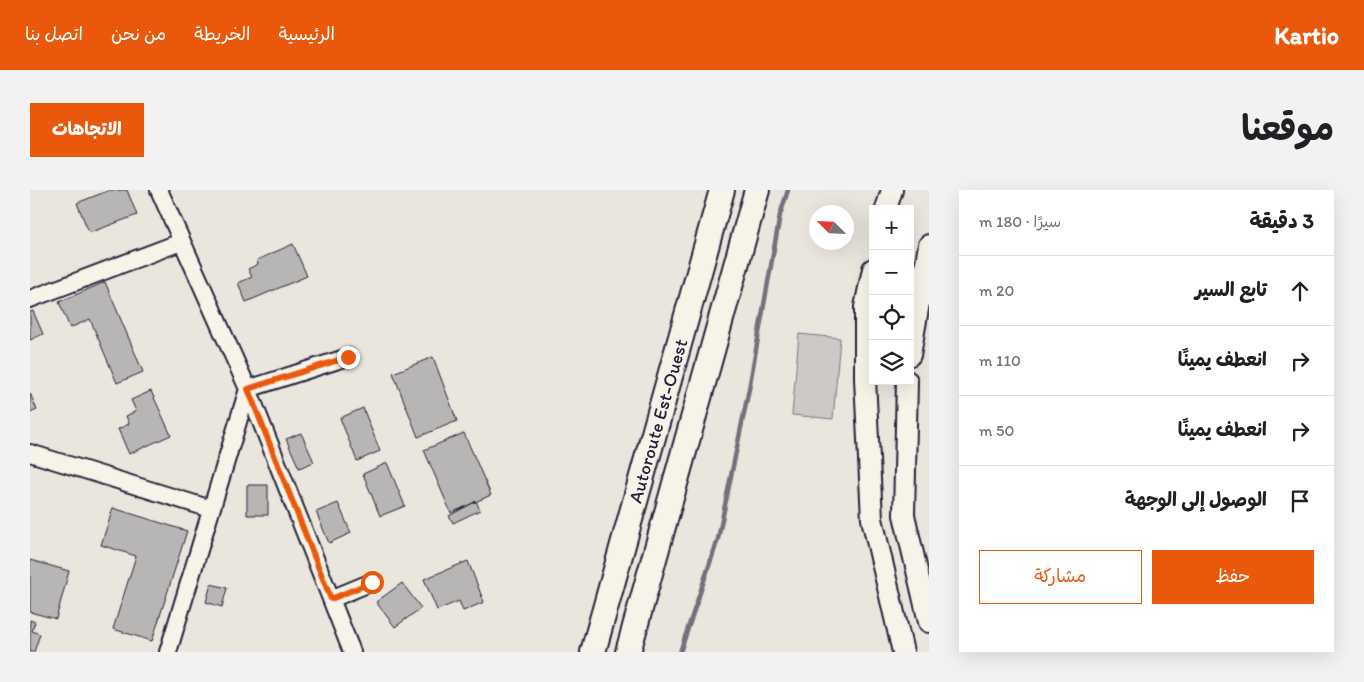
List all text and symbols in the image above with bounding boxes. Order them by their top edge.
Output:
text: Kartio [1274,21,1339,50]
text: اتصل بنا [25,23,83,45]
text: من نحن [111,23,166,45]
text: الخريطة [194,23,251,45]
text: الرئيسية [279,23,335,45]
button: الاتجاهات [30,103,144,157]
text: موقعنا [1241,107,1334,149]
north arrow [809,205,854,250]
map controls [869,205,914,385]
button: + [869,205,914,250]
text: 3 دقيقة [1249,208,1314,233]
text: سيرًا · 180 m [979,212,1061,231]
button: − [869,250,914,295]
icon: ahead [1286,277,1314,305]
text: تابع السير [1195,278,1267,301]
text: 20 m [979,281,1014,300]
button: locate [869,295,914,340]
street label: Autoroute Est-Ouest [624,336,692,506]
button: layers [869,340,914,385]
route end [337,346,360,369]
icon: right [1286,347,1314,375]
text: انعطف يمينًا [1178,348,1267,371]
text: 110 m [979,351,1021,370]
icon: right [1286,417,1314,445]
text: انعطف يمينًا [1178,418,1267,441]
text: 50 m [979,421,1014,440]
icon: arrive [1286,487,1314,515]
text: الوصول إلى الوجهة [1125,488,1267,511]
button: مشاركة [979,550,1142,604]
button: حفظ [1152,550,1314,604]
route start [361,571,384,594]

